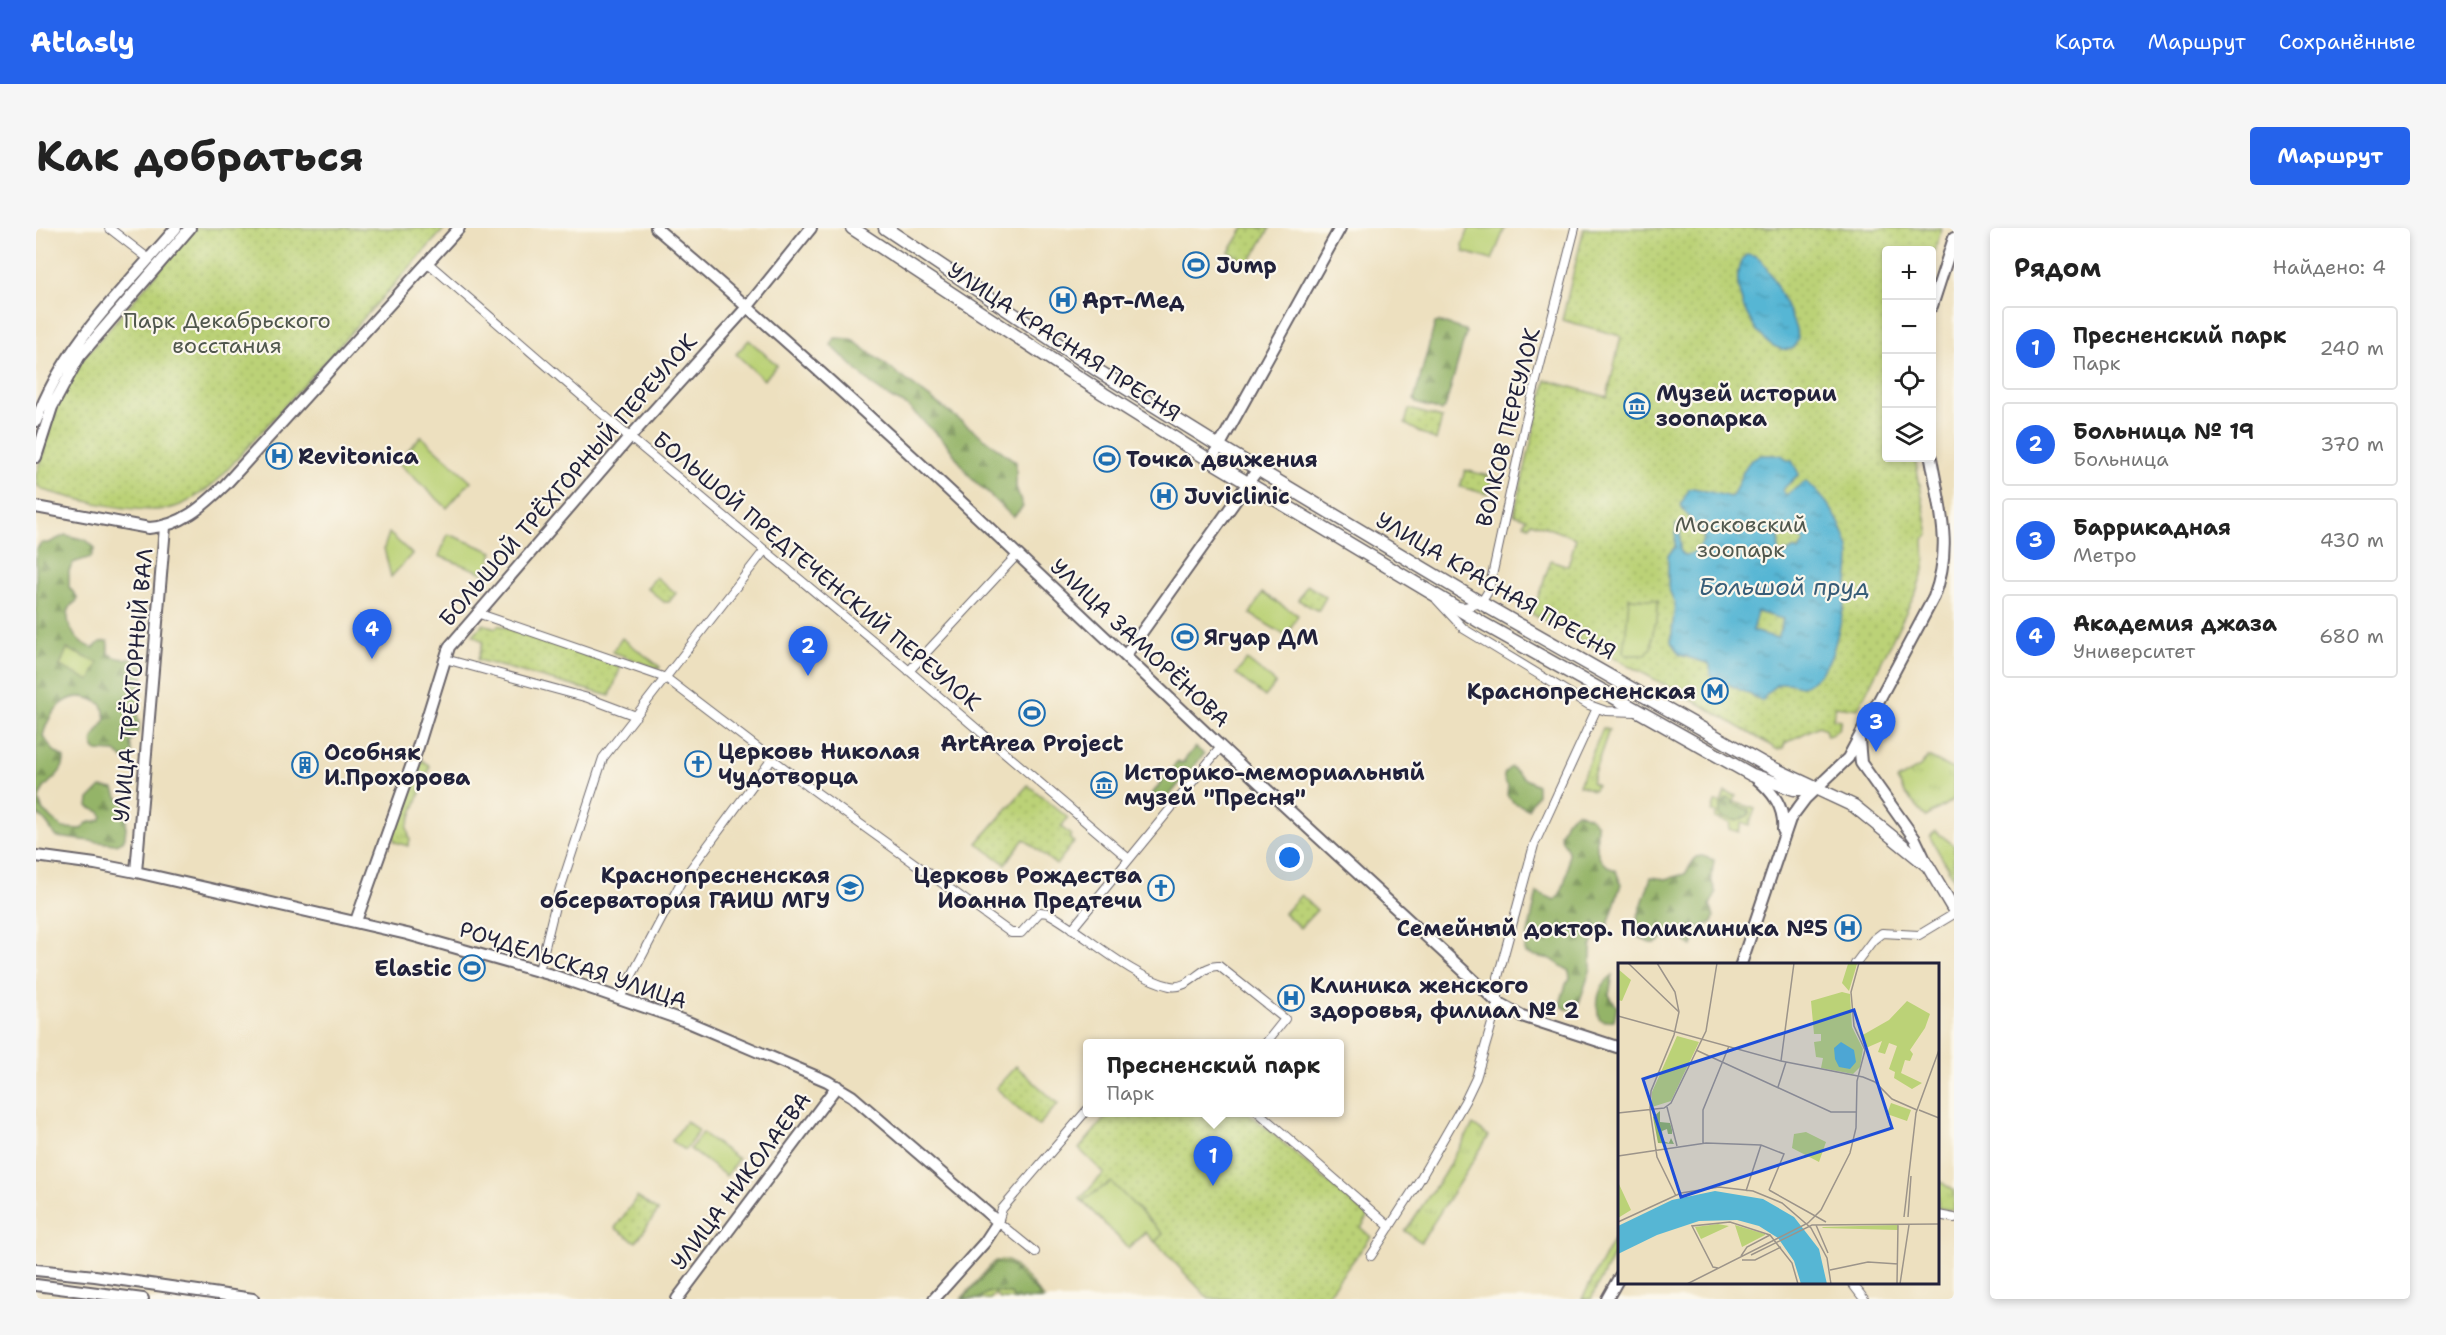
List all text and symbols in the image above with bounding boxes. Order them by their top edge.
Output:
text: Atlasly [30,23,135,61]
text: Карта [2055,28,2115,56]
text: Маршрут [2148,28,2246,56]
text: Сохранённые [2279,28,2416,56]
button: Маршрут [2250,127,2410,185]
text: Как добраться [36,128,364,184]
map controls [1882,246,1936,462]
button: + [1882,246,1936,300]
sports icon: Jump [1181,250,1211,280]
text: Рядом [2014,250,2101,285]
place label: Jump [1216,251,1277,280]
text: Найдено: 4 [2273,254,2386,280]
street label: УЛИЦА КРАСНАЯ ПРЕСНЯ [942,256,1186,428]
hospital icon: Арт-Мед [1048,285,1078,315]
place label: Арт-Мед [1082,286,1185,315]
button: − [1882,300,1936,354]
park label: Парк Декабрьского восстания [123,306,331,360]
text: Пресненский парк [2073,321,2287,350]
street label: ВОЛКОВ ПЕРЕУЛОК [1469,324,1547,530]
street label: БОЛЬШОЙ ТРЁХГОРНЫЙ ПЕРЕУЛОК [433,327,703,633]
text: 1 [2031,335,2040,361]
text: 240 m [2319,335,2384,361]
text: Парк [2073,350,2120,376]
button: locate [1882,354,1936,408]
place label: Музей истории зоопарка [1656,379,1837,433]
museum icon: Музей истории зоопарка [1622,391,1652,421]
button: layers [1882,408,1936,462]
text: Больница № 19 [2073,417,2254,446]
street label: БОЛЬШОЙ ПРЕДТЕЧЕНСКИЙ ПЕРЕУЛОК [647,425,987,717]
text: 2 [2029,431,2043,457]
text: 370 m [2320,431,2384,457]
hospital icon: Revitonica [264,441,294,471]
place label: Revitonica [298,442,419,471]
sports icon: Точка движения [1092,444,1122,474]
place label: Точка движения [1126,445,1318,474]
text: Больница [2073,446,2169,472]
hospital icon: Juviclinic [1149,481,1179,511]
place label: Juviclinic [1184,482,1290,511]
street label: УЛИЦА КРАСНАЯ ПРЕСНЯ [1371,505,1621,667]
park label: Московский зоопарк [1675,510,1807,564]
text: Баррикадная [2073,513,2231,542]
text: 3 [2029,527,2043,553]
text: 430 m [2320,527,2384,553]
text: Метро [2073,542,2137,568]
street label: УЛИЦА ТРЁХГОРНЫЙ ВАЛ [107,547,159,823]
street label: УЛИЦА ЗАМОРЁНОВА [1044,552,1236,734]
water label: Большой пруд [1698,571,1870,603]
text: Академия джаза [2073,609,2277,638]
pin: 4 [352,610,392,659]
sports icon: Ягуар ДМ [1170,622,1200,652]
place label: Ягуар ДМ [1204,623,1319,652]
text: 4 [2029,623,2043,649]
text: 680 m [2319,623,2384,649]
pin: 2 [788,626,828,676]
text: Университет [2073,638,2195,664]
metro station icon: Краснопресненская [1700,676,1730,706]
place label: Краснопресненская [1467,677,1696,706]
sports icon: ArtArea Project [1017,698,1047,728]
pin: 3 [1856,702,1896,752]
place label: ArtArea Project [941,729,1124,758]
place label: Церковь Николая Чудотворца [718,737,920,791]
place label: Особняк И.Прохорова [324,738,470,792]
church icon: Церковь Николая Чудотворца [683,749,713,779]
building icon: Особняк И.Прохорова [290,750,320,780]
place label: Историко-мемориальный музей "Пресня" [1124,758,1425,812]
museum icon: Историко-мемориальный музей "Пресня" [1089,770,1119,800]
your location [1275,843,1304,872]
place label: Краснопресненская обсерватория ГАИШ МГУ [540,861,830,915]
place label: Церковь Рождества Иоанна Предтечи [913,861,1142,915]
school or university icon: Краснопресненская обсерватория ГАИШ МГУ [835,873,865,903]
church icon: Церковь Рождества Иоанна Предтечи [1146,873,1176,903]
hospital icon: Семейный доктор. Поликлиника №5 [1833,913,1863,943]
street label: РОЧДЕЛЬСКАЯ УЛИЦА [456,914,691,1016]
place label: Семейный доктор. Поликлиника №5 [1397,914,1828,943]
sports icon: Elastic [457,953,487,983]
place label: Elastic [374,954,452,983]
inset map [1618,963,1939,1284]
place label: Клиника женского здоровья, филиал № 2 [1310,971,1579,1025]
hospital icon: Клиника женского здоровья, филиал № 2 [1276,983,1306,1013]
popup [1083,1039,1344,1117]
text: Пресненский парк [1107,1051,1320,1080]
text: Парк [1107,1080,1154,1106]
street label: УЛИЦА НИКОЛАЕВА [665,1086,817,1276]
pin: 1 [1194,1136,1232,1186]

